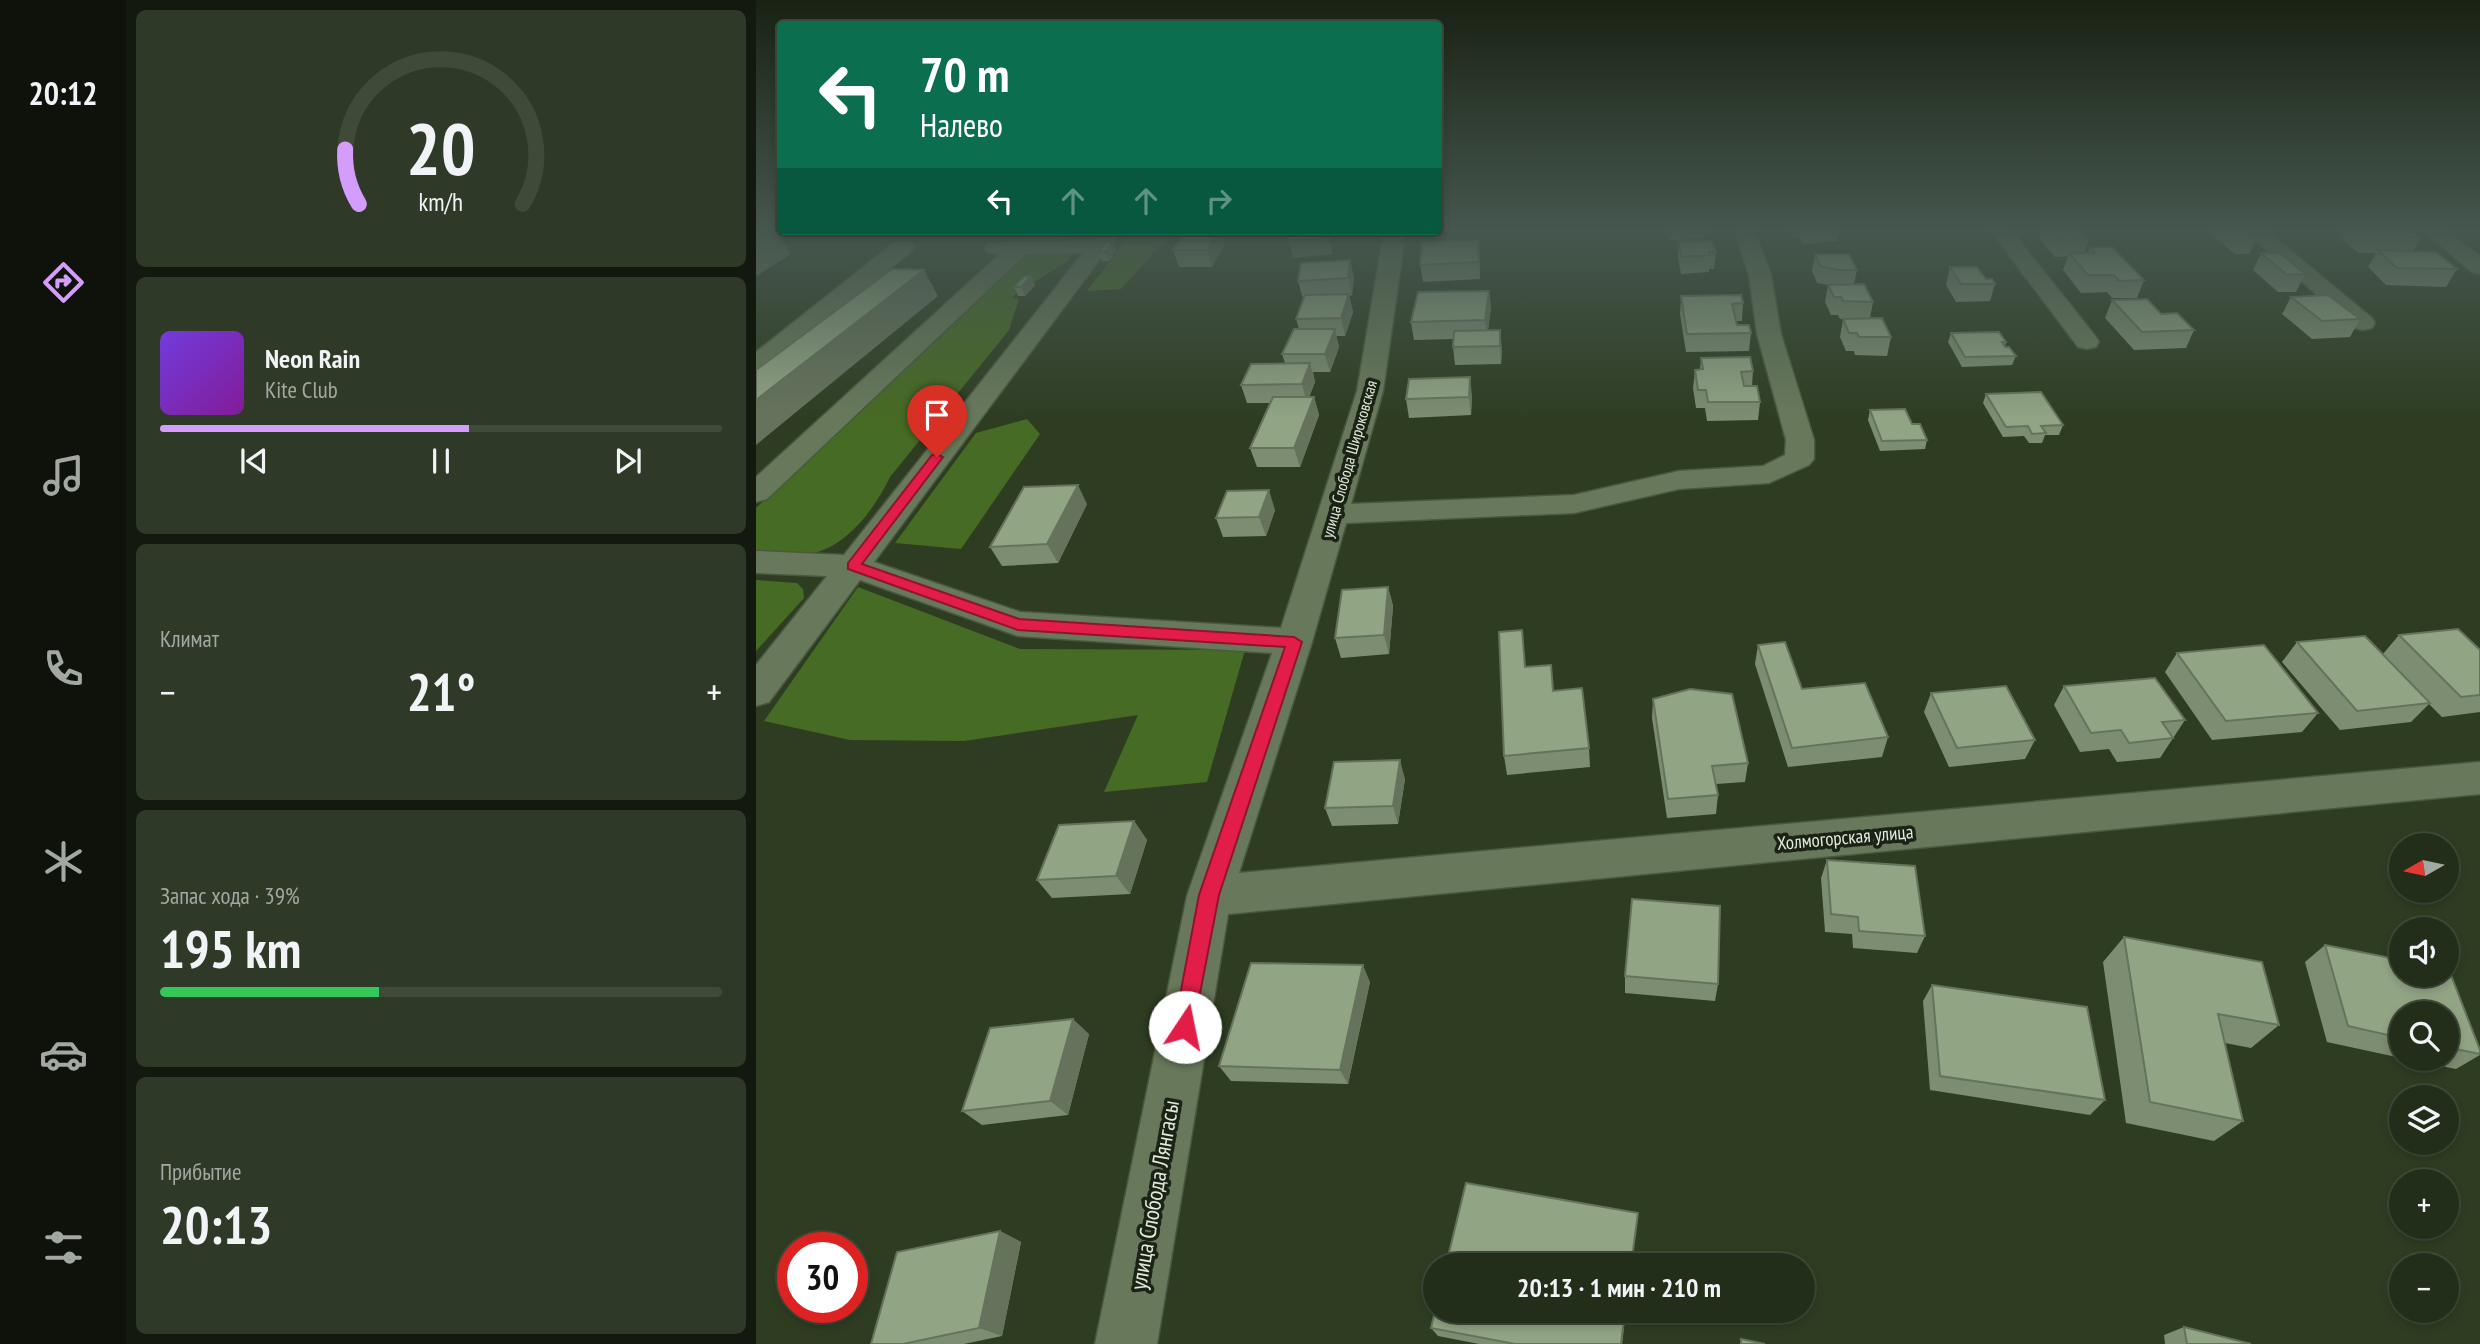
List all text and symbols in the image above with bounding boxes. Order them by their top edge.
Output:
text: 70 m [920,42,1009,106]
icon: left [805,49,896,140]
text: 20:12 [28,72,98,114]
text: 20 [406,101,476,195]
text: Налево [920,104,1003,146]
icon: left [981,182,1019,220]
icon: ahead [1054,182,1092,220]
icon: ahead [1127,182,1165,220]
icon: right [1200,182,1238,220]
text: km/h [419,186,463,218]
icon: directions [39,258,88,307]
text: Neon Rain [265,342,360,375]
text: Kite Club [265,375,338,404]
street label: улица Слобода Широковская [1317,378,1381,540]
pin [907,385,967,457]
icon: arrive [918,396,956,434]
icon: previous [235,442,273,480]
icon: pause [422,442,460,480]
icon: next [609,442,647,480]
icon: music [39,451,88,500]
text: Климат [160,624,219,653]
icon: phone [39,644,88,693]
text: 21° [407,658,475,725]
text: − [160,667,176,716]
text: + [706,667,722,716]
street label: Холмогорская улица [1776,819,1914,855]
north arrow [2389,833,2459,903]
map controls [2389,833,2459,1323]
icon: climate [39,837,88,886]
text: Запас хода · 39% [160,881,300,910]
text: 195 km [160,915,301,982]
button: sound [2389,917,2459,987]
position arrow [1148,990,1222,1064]
button: search [2389,1001,2459,1071]
icon: car [39,1030,88,1079]
button: layers [2389,1085,2459,1155]
street label: улица Слобода Лянгасы [1123,1098,1185,1292]
text: Прибытие [160,1157,241,1186]
button: + [2389,1169,2459,1239]
text: 20:13 [160,1191,272,1258]
icon: filters [39,1223,88,1272]
speed limit sign: 30 [777,1232,868,1323]
button: − [2389,1253,2459,1323]
text: 20:13 · 1 мин · 210 m [1517,1271,1721,1304]

